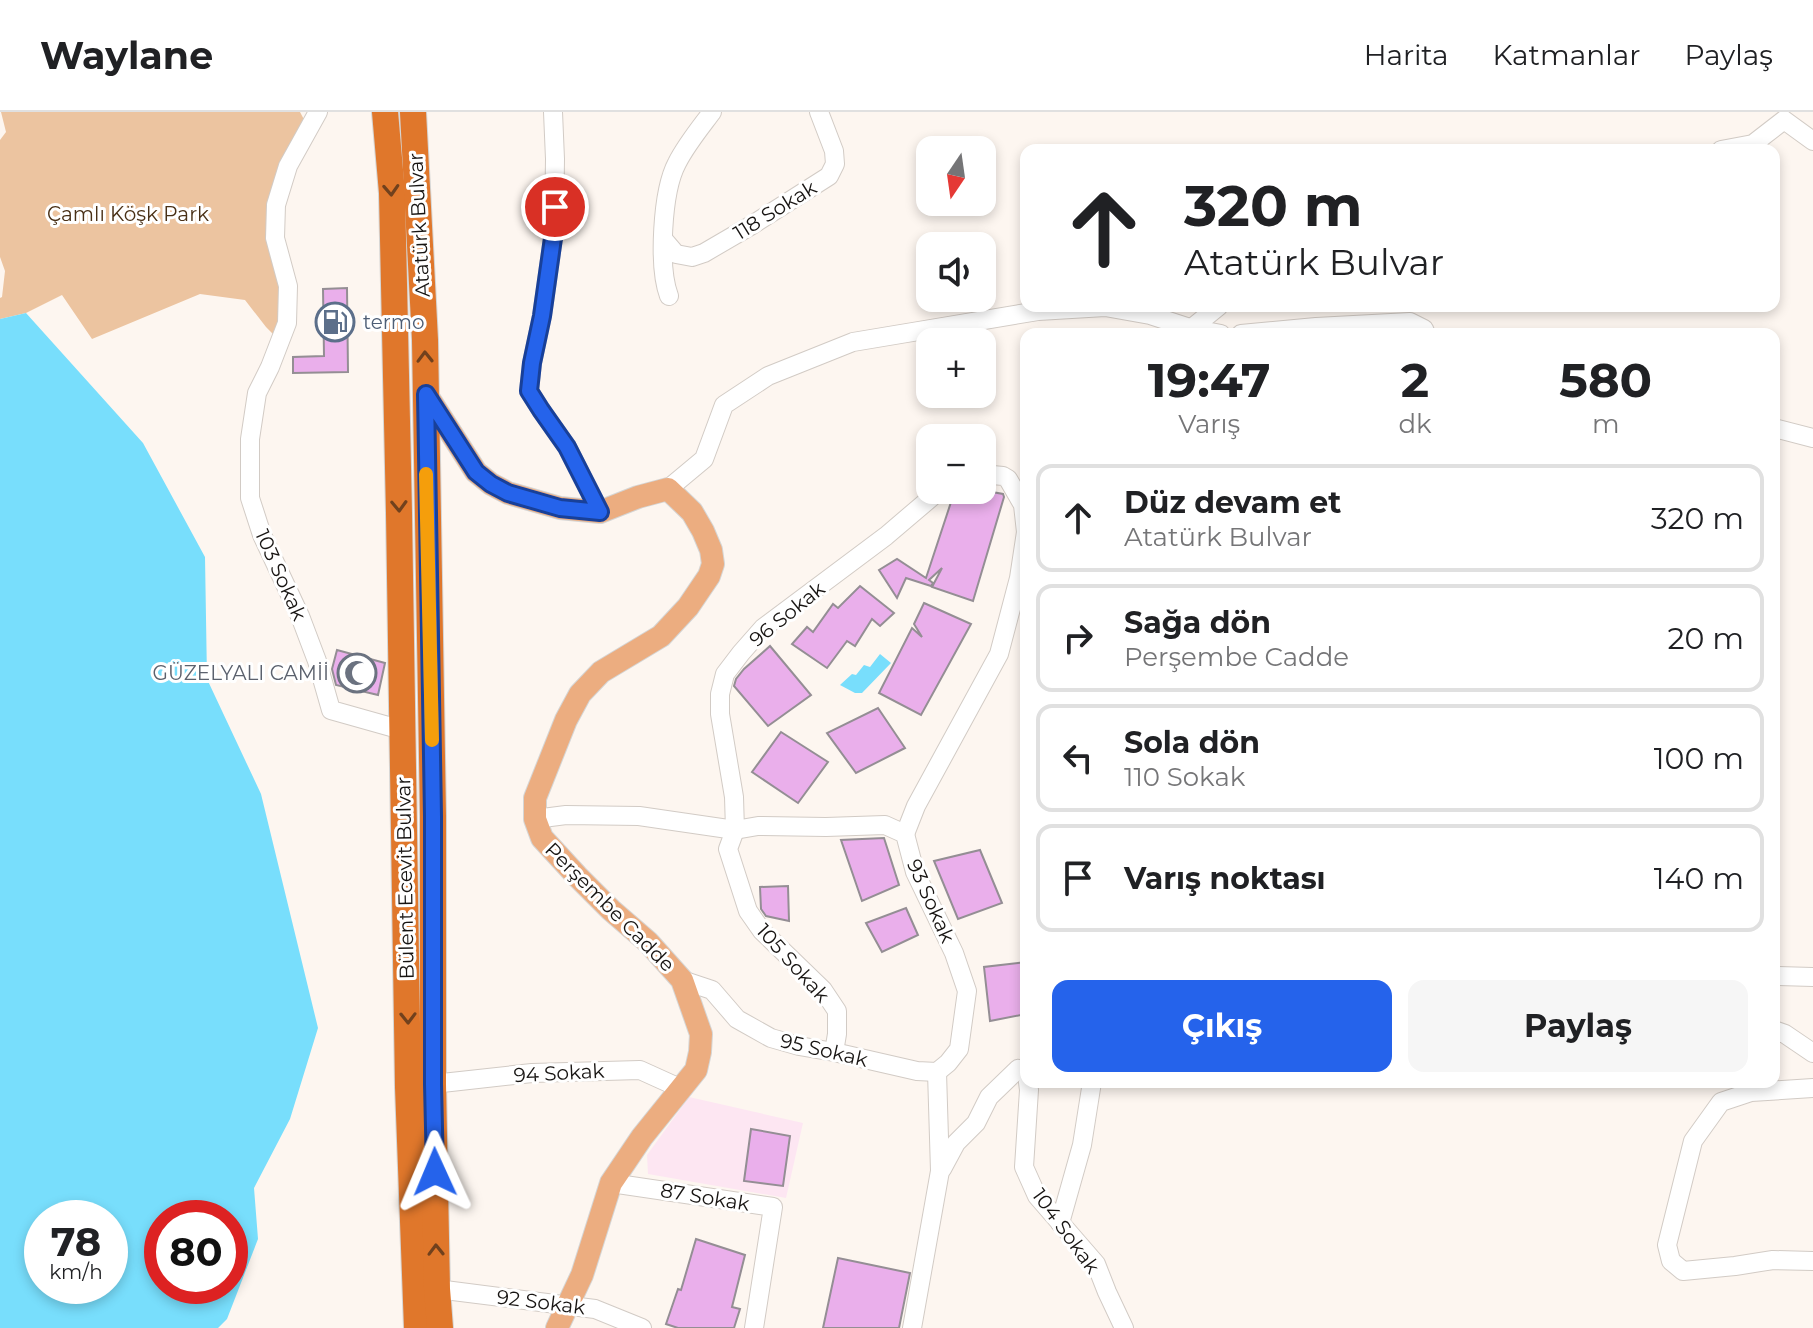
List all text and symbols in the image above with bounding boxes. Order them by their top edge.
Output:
text: Waylane [40,32,213,79]
text: Harita [1364,38,1449,72]
text: Katmanlar [1493,38,1640,72]
text: Paylaş [1684,38,1773,72]
north arrow [916,136,996,216]
map controls [916,136,996,504]
street label: Atatürk Bulvar [403,152,435,298]
text: 320 m [1184,172,1363,240]
pin [521,173,589,241]
street label: 118 Sokak [729,175,821,245]
icon: ahead [1052,176,1156,280]
one-way arrow [382,184,399,197]
icon: arrive [533,185,577,229]
park label: Çamlı Köşk Park [47,202,209,226]
button: sound [916,232,996,312]
text: Atatürk Bulvar [1184,240,1444,284]
fuel station icon: termo [314,301,356,343]
place label: termo [363,310,424,334]
button: + [916,328,996,408]
one-way arrow [416,350,434,363]
text: 19:47 [1148,351,1271,409]
text: 2 [1401,351,1429,409]
text: 580 [1559,351,1652,409]
text: Varış [1178,408,1240,440]
text: dk [1398,408,1432,440]
text: m [1592,408,1620,440]
button: − [916,424,996,504]
text: Düz devam et [1124,484,1341,521]
icon: ahead [1056,496,1100,540]
one-way arrow [390,500,407,513]
text: 320 m [1651,500,1744,537]
text: Atatürk Bulvar [1124,521,1312,553]
street label: 103 Sokak [250,526,312,624]
street label: 96 Sokak [744,576,830,652]
text: Sağa dön [1124,604,1271,641]
icon: right [1056,616,1100,660]
text: 20 m [1667,620,1744,657]
text: Perşembe Cadde [1124,641,1349,673]
mosque icon: GÜZELYALI CAMİİ [336,652,378,694]
place label: GÜZELYALI CAMİİ [152,661,329,685]
text: Sola dön [1124,724,1260,761]
icon: left [1056,736,1100,780]
text: 100 m [1654,740,1744,777]
text: 110 Sokak [1124,761,1245,793]
street label: Bülent Ecevit Bulvar [391,776,419,980]
street label: Perşembe Cadde [540,837,680,977]
street label: 93 Sokak [902,856,960,946]
icon: arrive [1056,856,1100,900]
text: Varış noktası [1124,860,1326,897]
text: 140 m [1654,860,1744,897]
street label: 105 Sokak [751,919,835,1007]
button: Çıkış [1052,980,1392,1072]
button: Paylaş [1408,980,1748,1072]
one-way arrow [399,1012,416,1025]
street label: 95 Sokak [778,1028,870,1072]
street label: 94 Sokak [513,1059,605,1087]
position arrow [393,1130,477,1214]
street label: 87 Sokak [659,1178,751,1216]
street label: 104 Sokak [1027,1184,1105,1278]
speed limit sign: 80 [144,1200,248,1304]
text: 78 [51,1217,101,1266]
one-way arrow [427,1243,445,1256]
text: km/h [49,1260,103,1284]
street label: 92 Sokak [495,1285,587,1319]

